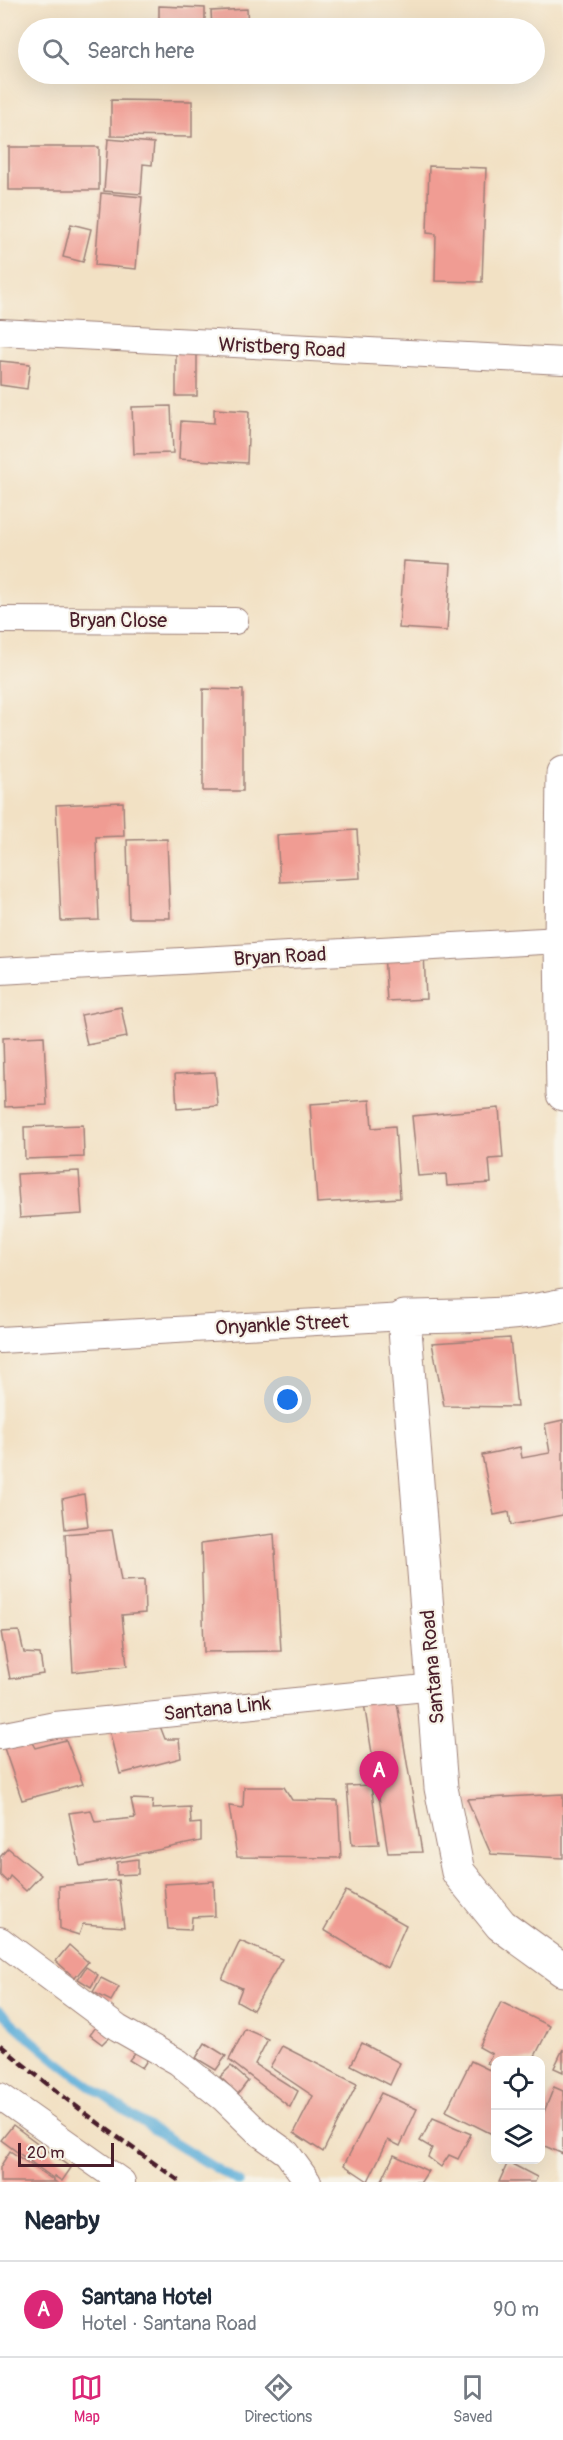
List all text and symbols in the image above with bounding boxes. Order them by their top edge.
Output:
search box [18,18,545,84]
icon: search [39,35,72,68]
text: Search here [87,37,194,65]
street label: Wristberg Road [218,332,346,363]
street label: Bryan Close [69,608,167,633]
street label: Bryan Road [233,942,327,971]
street label: Onyankle Street [215,1308,350,1340]
your location [273,1385,302,1414]
street label: Santana Road [415,1609,450,1725]
street label: Santana Link [162,1690,272,1727]
pin: A [360,1752,398,1801]
map controls [491,2056,545,2164]
button: locate [491,2056,545,2110]
button: layers [491,2110,545,2164]
scale bar [18,2140,114,2168]
text: 20 m [27,2143,65,2163]
text: Nearby [24,2205,100,2237]
text: Santana Hotel [81,2283,212,2311]
text: A [37,2297,50,2322]
text: 90 m [493,2297,539,2322]
text: Hotel · Santana Road [81,2311,257,2336]
tab: Map [70,2371,103,2427]
tab: Directions [244,2371,312,2427]
tab: Saved [453,2371,493,2427]

